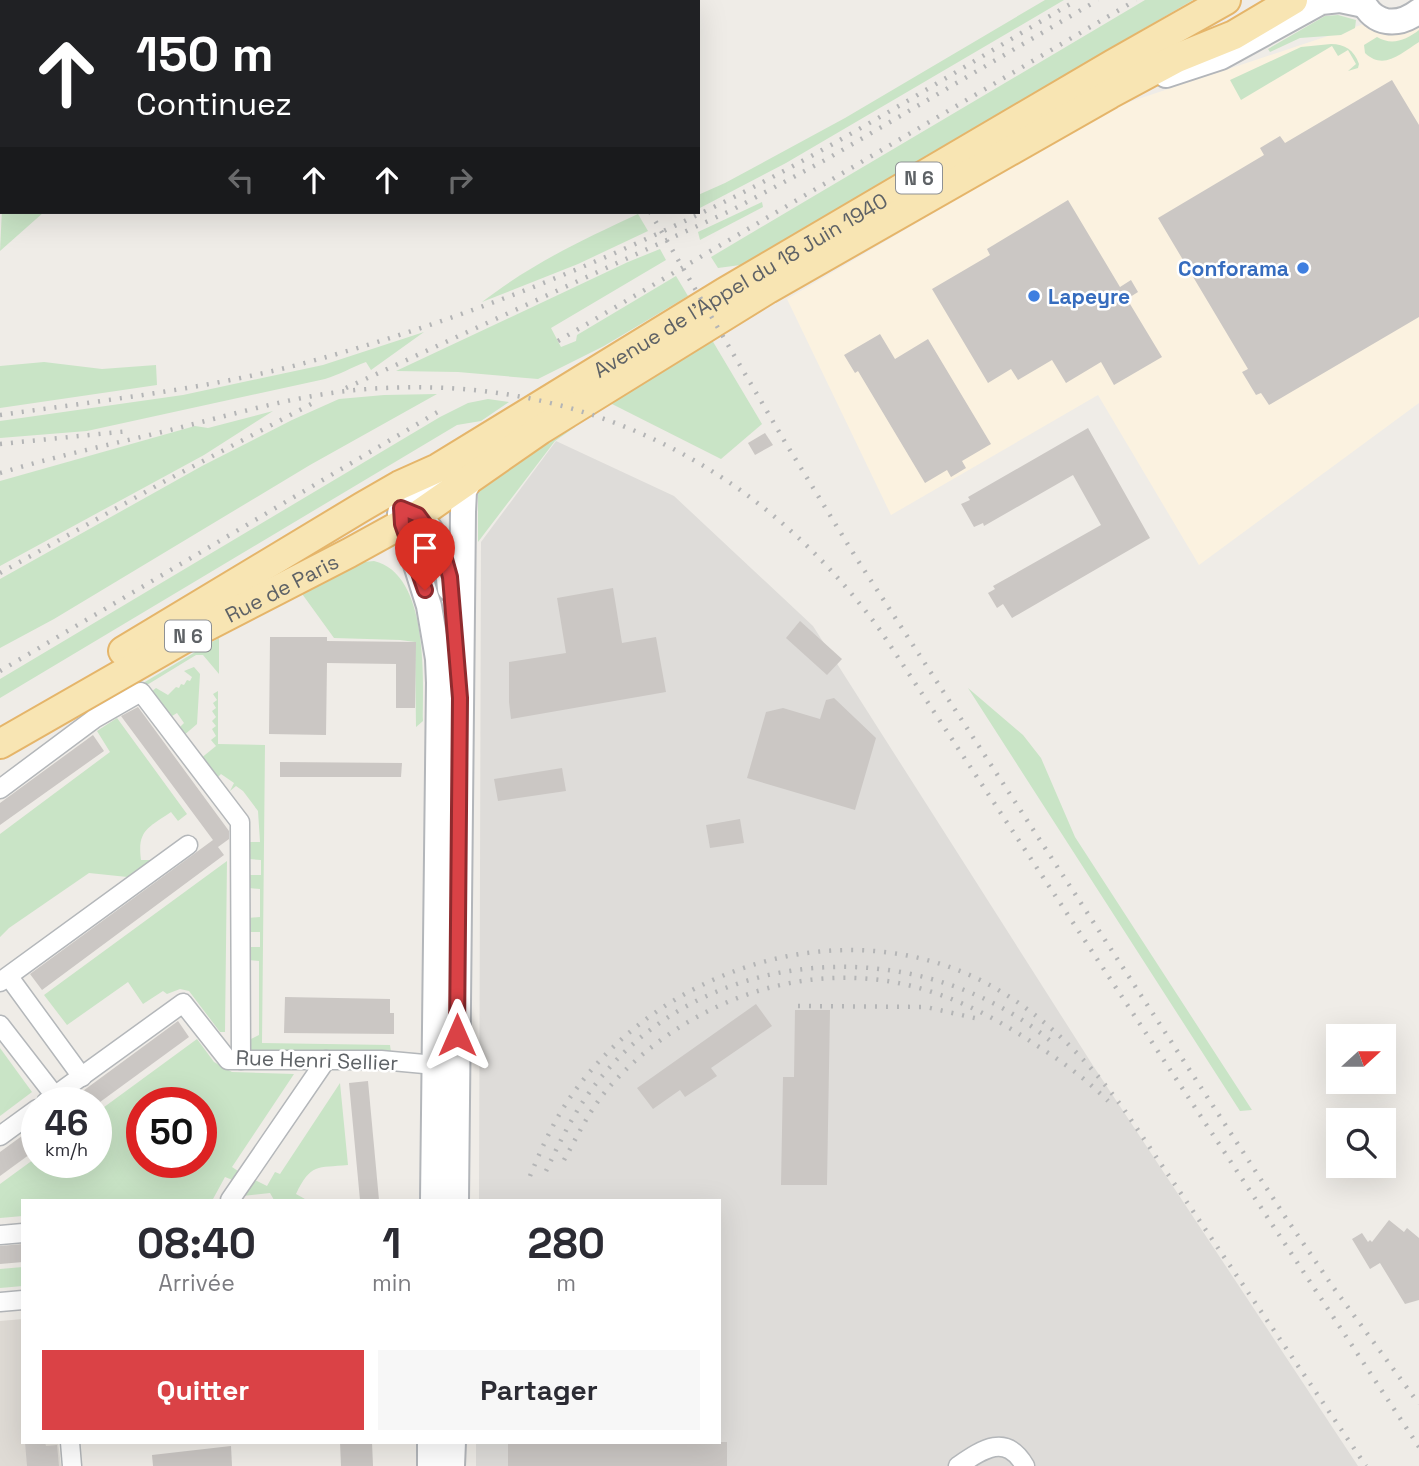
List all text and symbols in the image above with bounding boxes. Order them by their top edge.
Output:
text: 150 m [136,23,274,85]
icon: ahead [21,28,112,119]
text: Continuez [136,84,292,124]
icon: left [222,161,260,199]
icon: ahead [295,161,333,199]
icon: ahead [368,161,406,199]
icon: right [441,161,479,199]
road number: N 6 [896,162,942,194]
street label: Avenue de l'Appel du 18 Juin 1940 [588,186,892,383]
place label: Conforama [1178,255,1289,282]
marker: Conforama [1295,260,1311,276]
place label: Lapeyre [1048,283,1130,310]
marker: Lapeyre [1026,288,1042,304]
pin [395,518,455,590]
icon: arrive [406,529,444,567]
street label: Rue de Paris [220,547,343,628]
road number: N 6 [165,621,211,652]
position arrow [420,998,494,1072]
north arrow [1326,1024,1396,1094]
map controls [1326,1024,1396,1178]
street label: Rue Henri Sellier [235,1044,399,1076]
speed limit sign: 50 [126,1087,217,1178]
text: 46 [45,1101,88,1145]
button: search [1326,1108,1396,1178]
text: km/h [45,1138,88,1161]
text: 08:40 [137,1217,256,1270]
text: 1 [382,1217,401,1270]
text: 280 [528,1217,605,1270]
text: Arrivée [158,1268,235,1298]
text: min [372,1268,411,1298]
text: m [556,1268,576,1298]
button: Quitter [42,1350,364,1430]
button: Partager [378,1350,700,1430]

